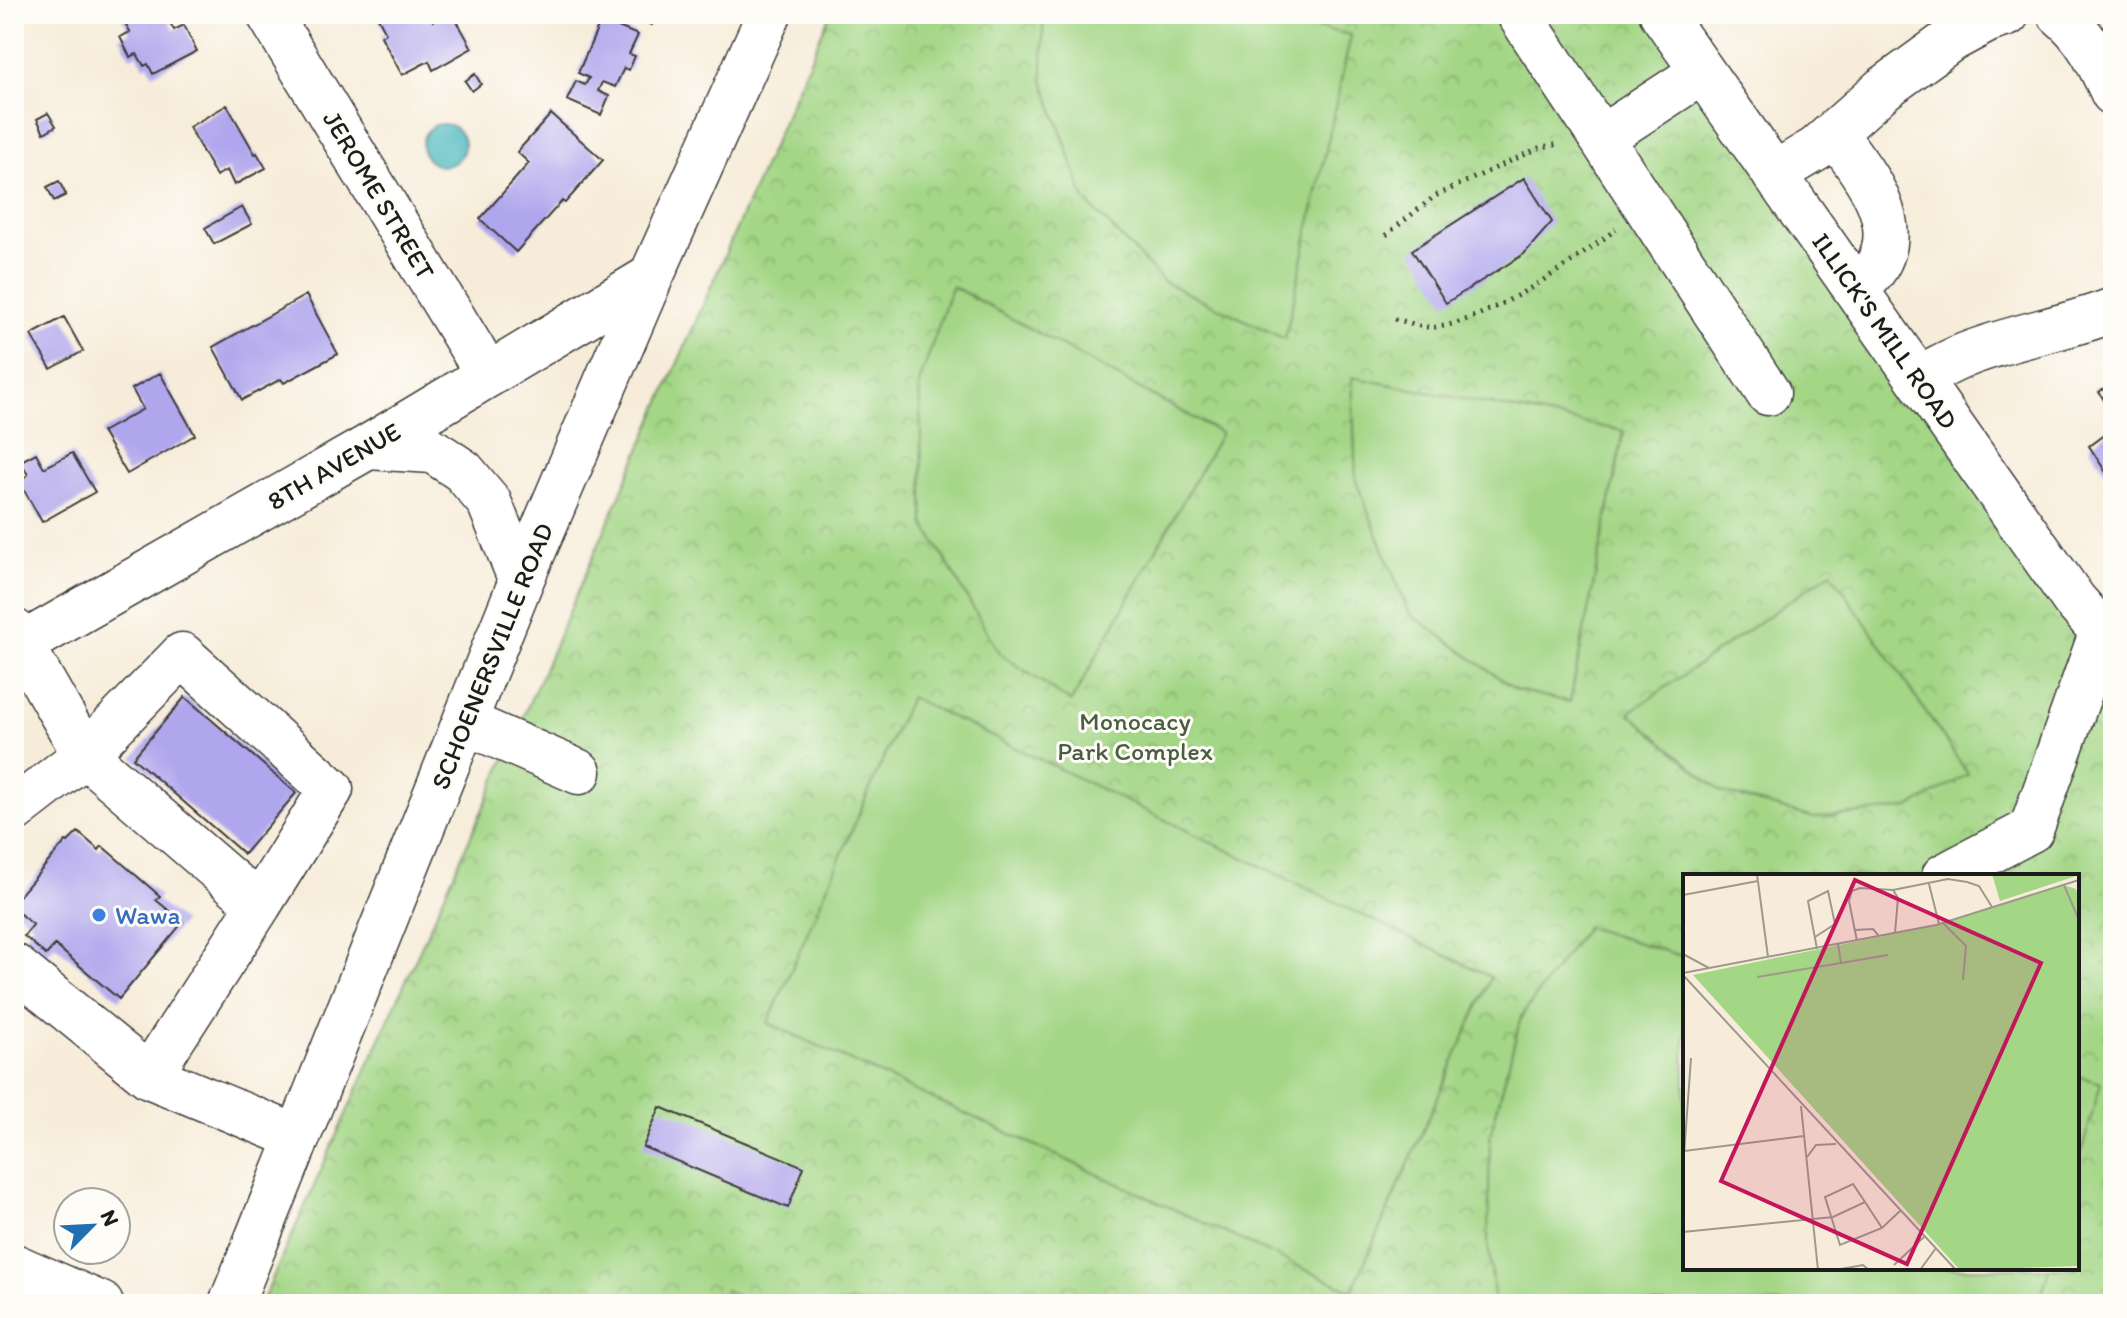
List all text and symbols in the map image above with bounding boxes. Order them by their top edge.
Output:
street label: JEROME STREET [316,105,442,286]
street label: ILLICK'S MILL ROAD [1805,227,1965,435]
street label: 8TH AVENUE [262,415,406,517]
street label: SCHOENERSVILLE ROAD [424,518,560,794]
park label: Monocacy Park Complex [1057,705,1213,767]
inset map [1683,874,2079,1270]
place label: Wawa [115,899,181,931]
marker: Wawa [90,906,108,924]
north arrow [52,1186,132,1266]
text: N [94,1206,125,1230]

